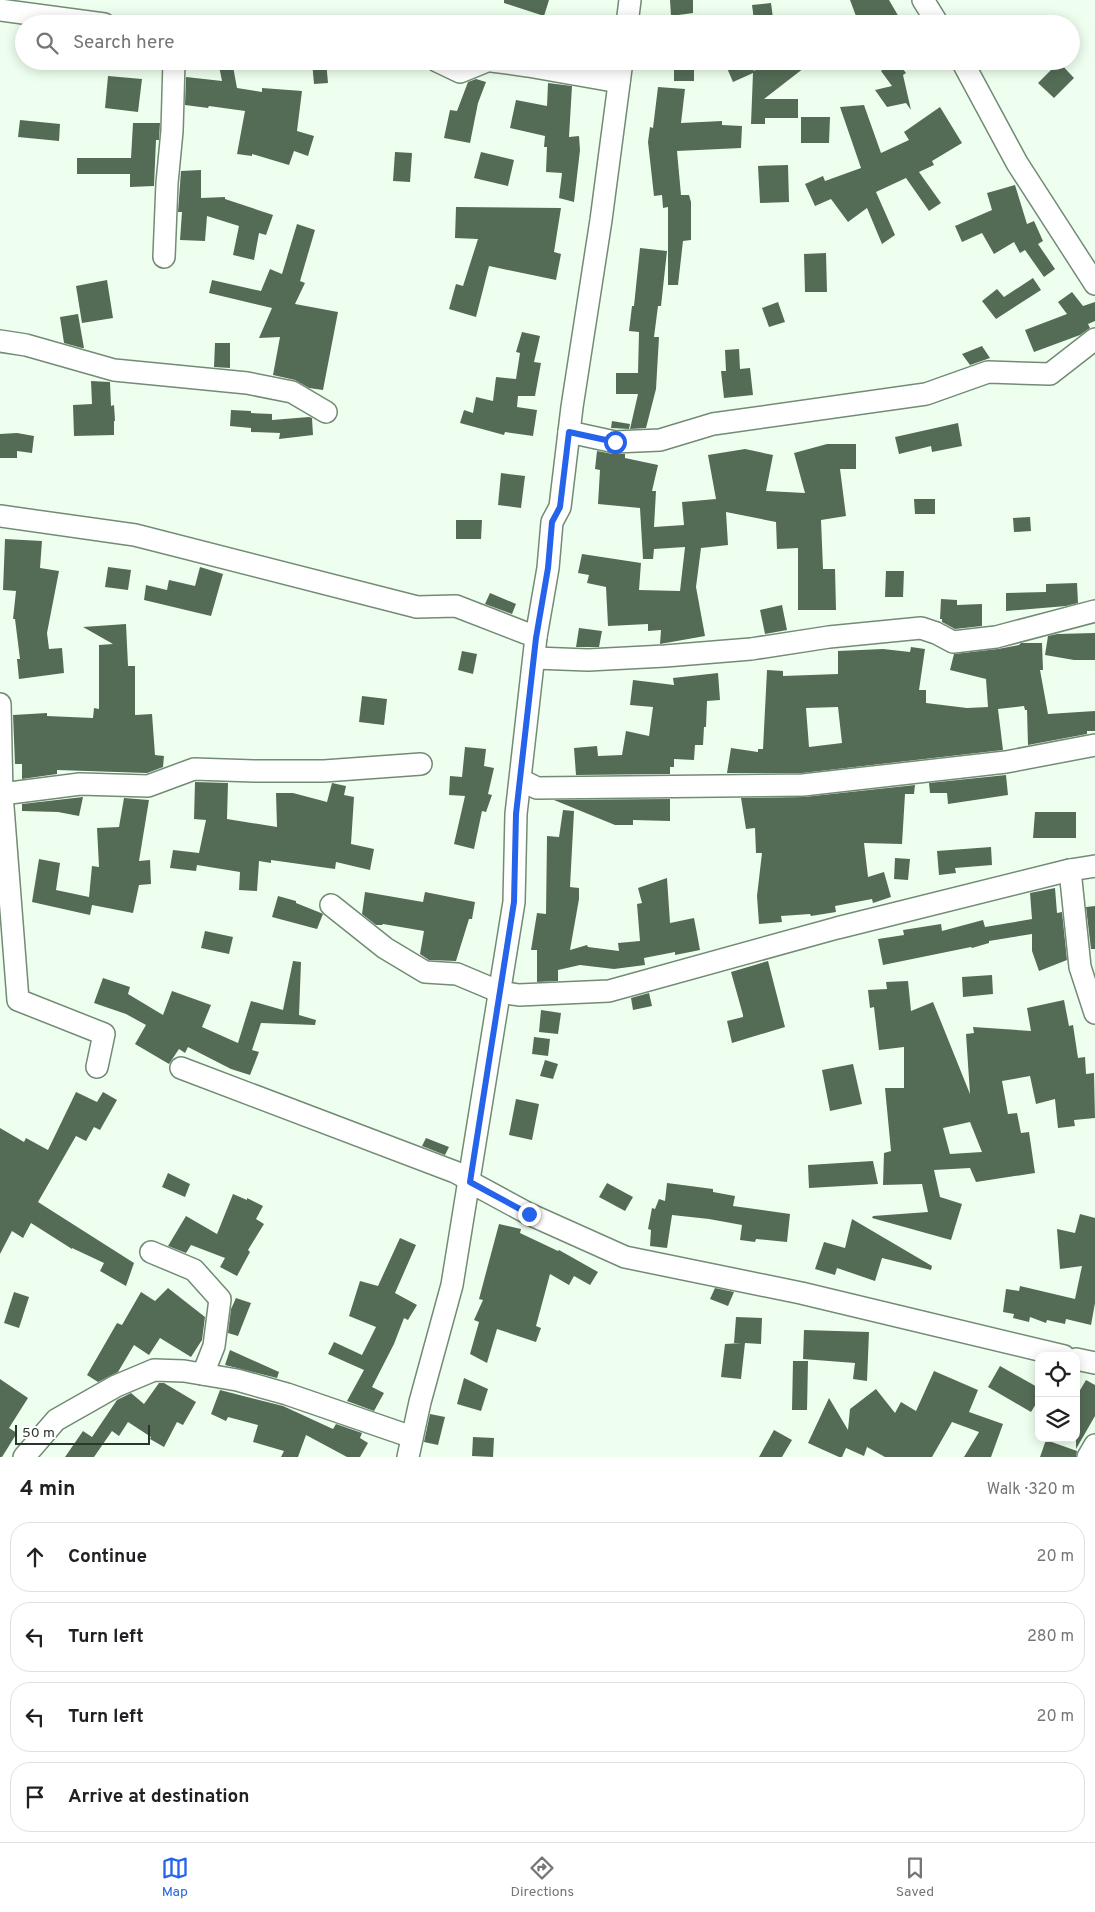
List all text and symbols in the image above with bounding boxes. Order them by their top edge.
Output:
search box [15,15,1080,70]
icon: search [33,29,61,57]
text: Search here [73,31,175,55]
route start [604,431,627,454]
route end [518,1203,541,1226]
map controls [1035,1352,1080,1442]
button: locate [1035,1352,1080,1397]
button: layers [1035,1397,1080,1442]
scale bar [15,1422,150,1445]
text: 50 m [22,1425,55,1442]
text: 4 min [20,1476,76,1503]
text: Walk · 320 m [987,1480,1075,1500]
icon: ahead [21,1543,49,1571]
text: Continue [68,1545,147,1569]
text: 20 m [1037,1547,1074,1567]
icon: left [21,1623,49,1651]
text: Turn left [68,1625,144,1649]
text: 280 m [1027,1627,1074,1647]
icon: left [21,1703,49,1731]
text: Turn left [68,1705,144,1729]
text: 20 m [1037,1707,1074,1727]
icon: arrive [21,1783,49,1811]
text: Arrive at destination [68,1785,249,1809]
tab: Map [161,1854,189,1901]
tab: Directions [510,1854,574,1901]
tab: Saved [896,1854,934,1901]

